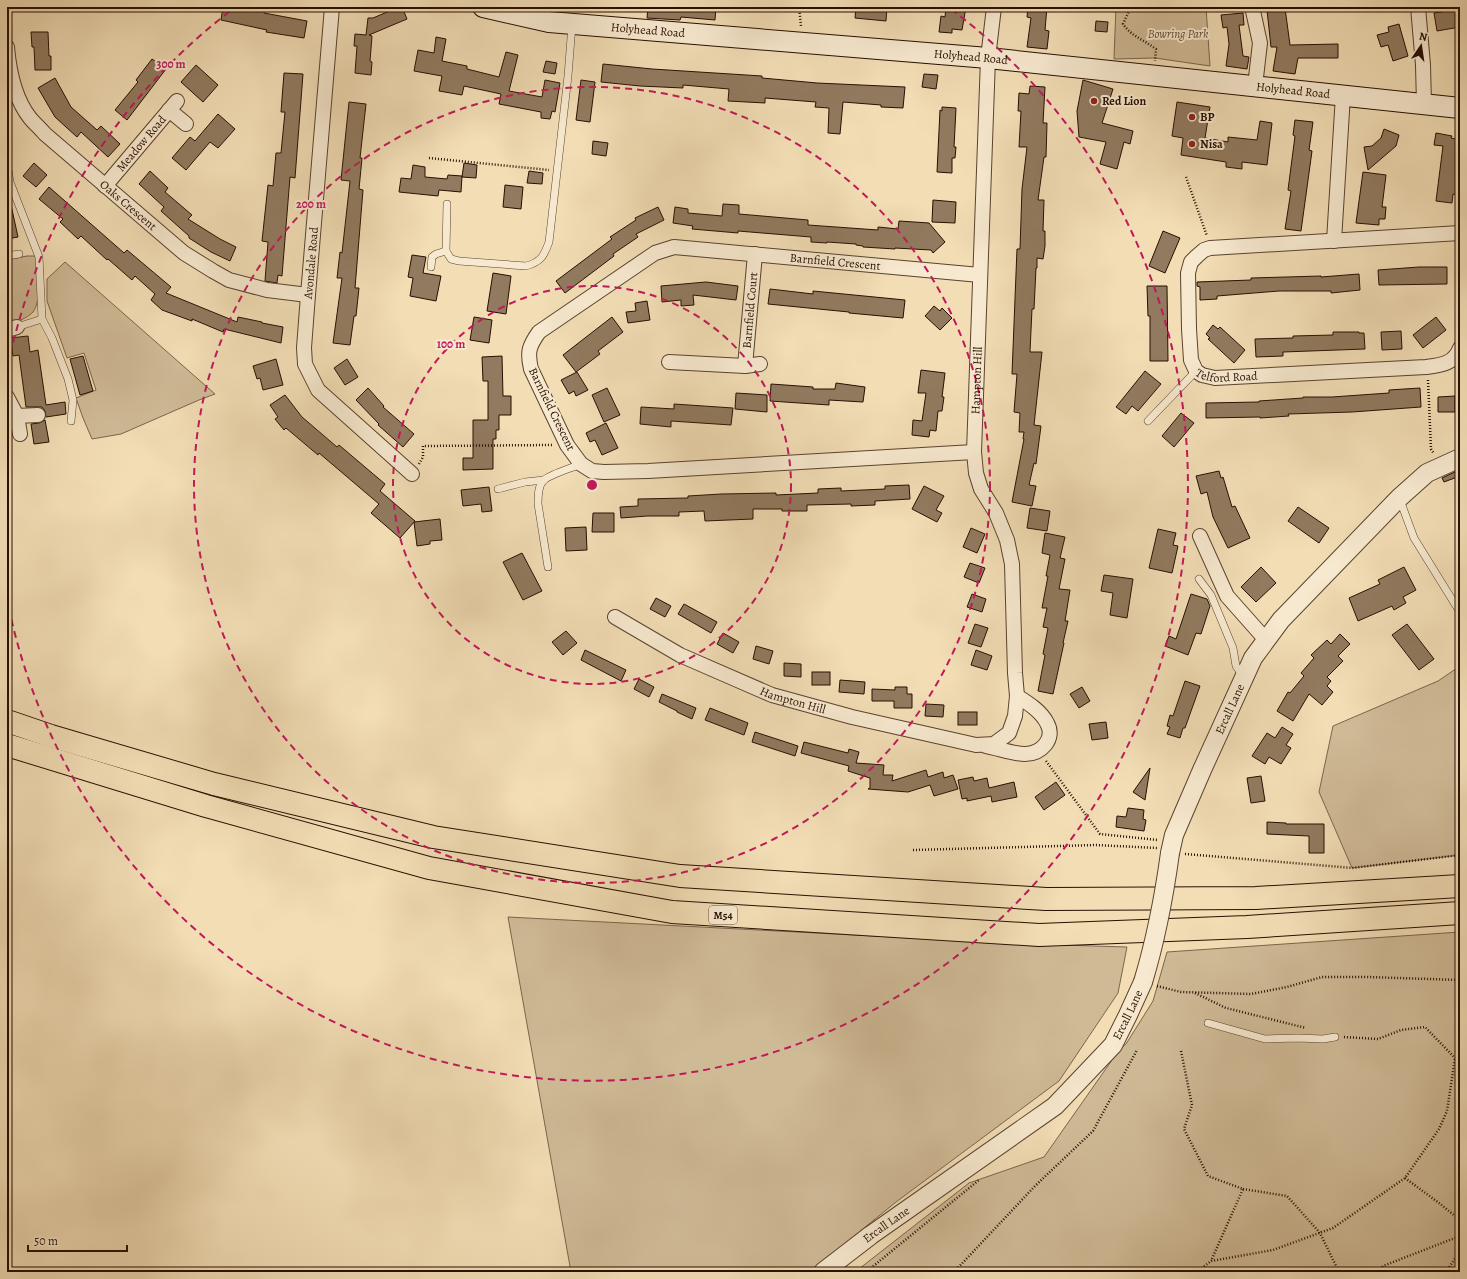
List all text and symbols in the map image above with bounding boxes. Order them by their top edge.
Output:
street label: Holyhead Road [610,19,686,41]
park label: Bowring Park [1148,26,1209,42]
north arrow [1401,26,1441,66]
text: N [1418,29,1429,45]
street label: Holyhead Road [933,46,1009,68]
text: 300 m [156,56,186,72]
street label: Holyhead Road [1255,78,1331,102]
place label: Red Lion [1102,93,1146,109]
marker: Red Lion [1089,96,1099,106]
place label: BP [1200,109,1215,125]
street label: Meadow Road [113,111,170,175]
marker: BP [1187,112,1197,122]
place label: Nisa [1200,136,1223,152]
marker: Nisa [1187,139,1197,149]
street label: Oaks Crescent [96,176,160,234]
text: 200 m [296,196,326,212]
street label: Avondale Road [300,226,322,301]
street label: Barnfield Crescent [789,250,881,274]
street label: Barnfield Court [739,271,761,349]
text: 100 m [437,336,465,352]
street label: Hampton Hill [967,346,986,415]
street label: Barnfield Crescent [525,365,579,453]
street label: Telford Road [1192,365,1258,386]
centre of rings [585,478,599,492]
street label: Ercall Lane [1211,681,1248,737]
street label: Hampton Hill [757,683,828,717]
road number: M54 [709,906,737,924]
street label: Ercall Lane [1109,987,1146,1043]
street label: Ercall Lane [859,1202,913,1246]
scale bar [28,1227,127,1253]
text: 50 m [34,1233,58,1249]

